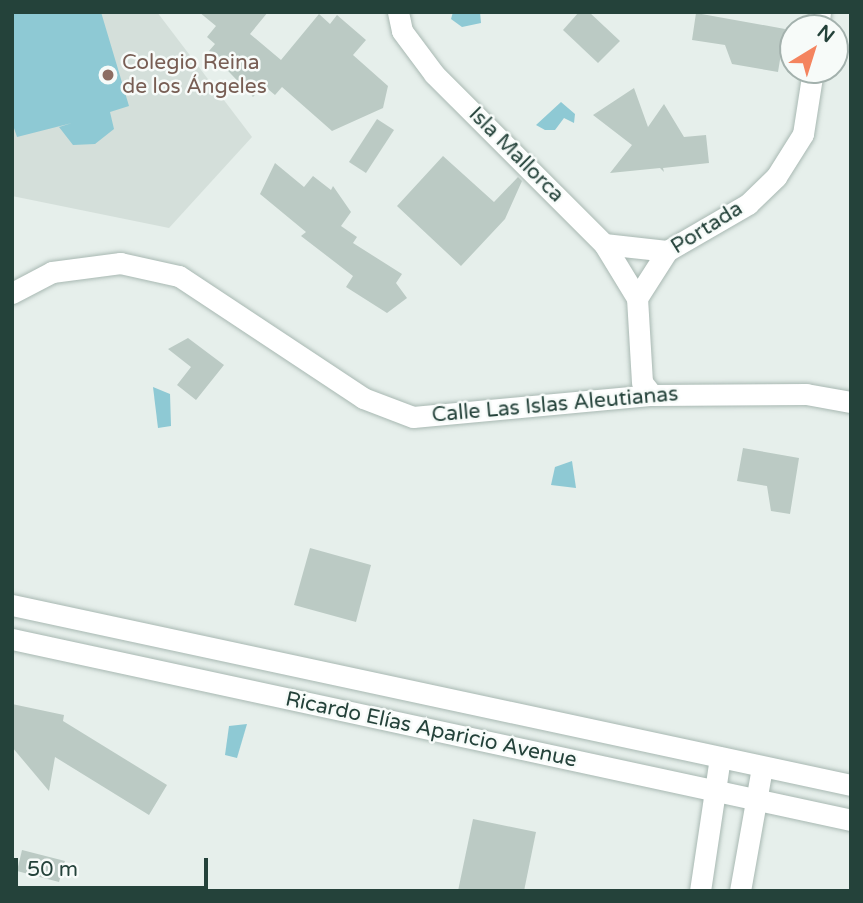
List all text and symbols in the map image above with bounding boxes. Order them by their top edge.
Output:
north arrow [779,14,849,84]
text: N [813,21,838,47]
place label: Colegio Reina de los Ángeles [122,50,267,100]
marker: Colegio Reina de los Ángeles [100,67,116,83]
street label: Isla Mallorca [463,102,569,208]
street label: Portada [667,196,747,260]
street label: Calle Las Islas Aleutianas [431,382,679,428]
street label: Ricardo Elías Aparicio Avenue [283,687,579,773]
scale bar [18,844,212,888]
text: 50 m [27,857,78,882]

